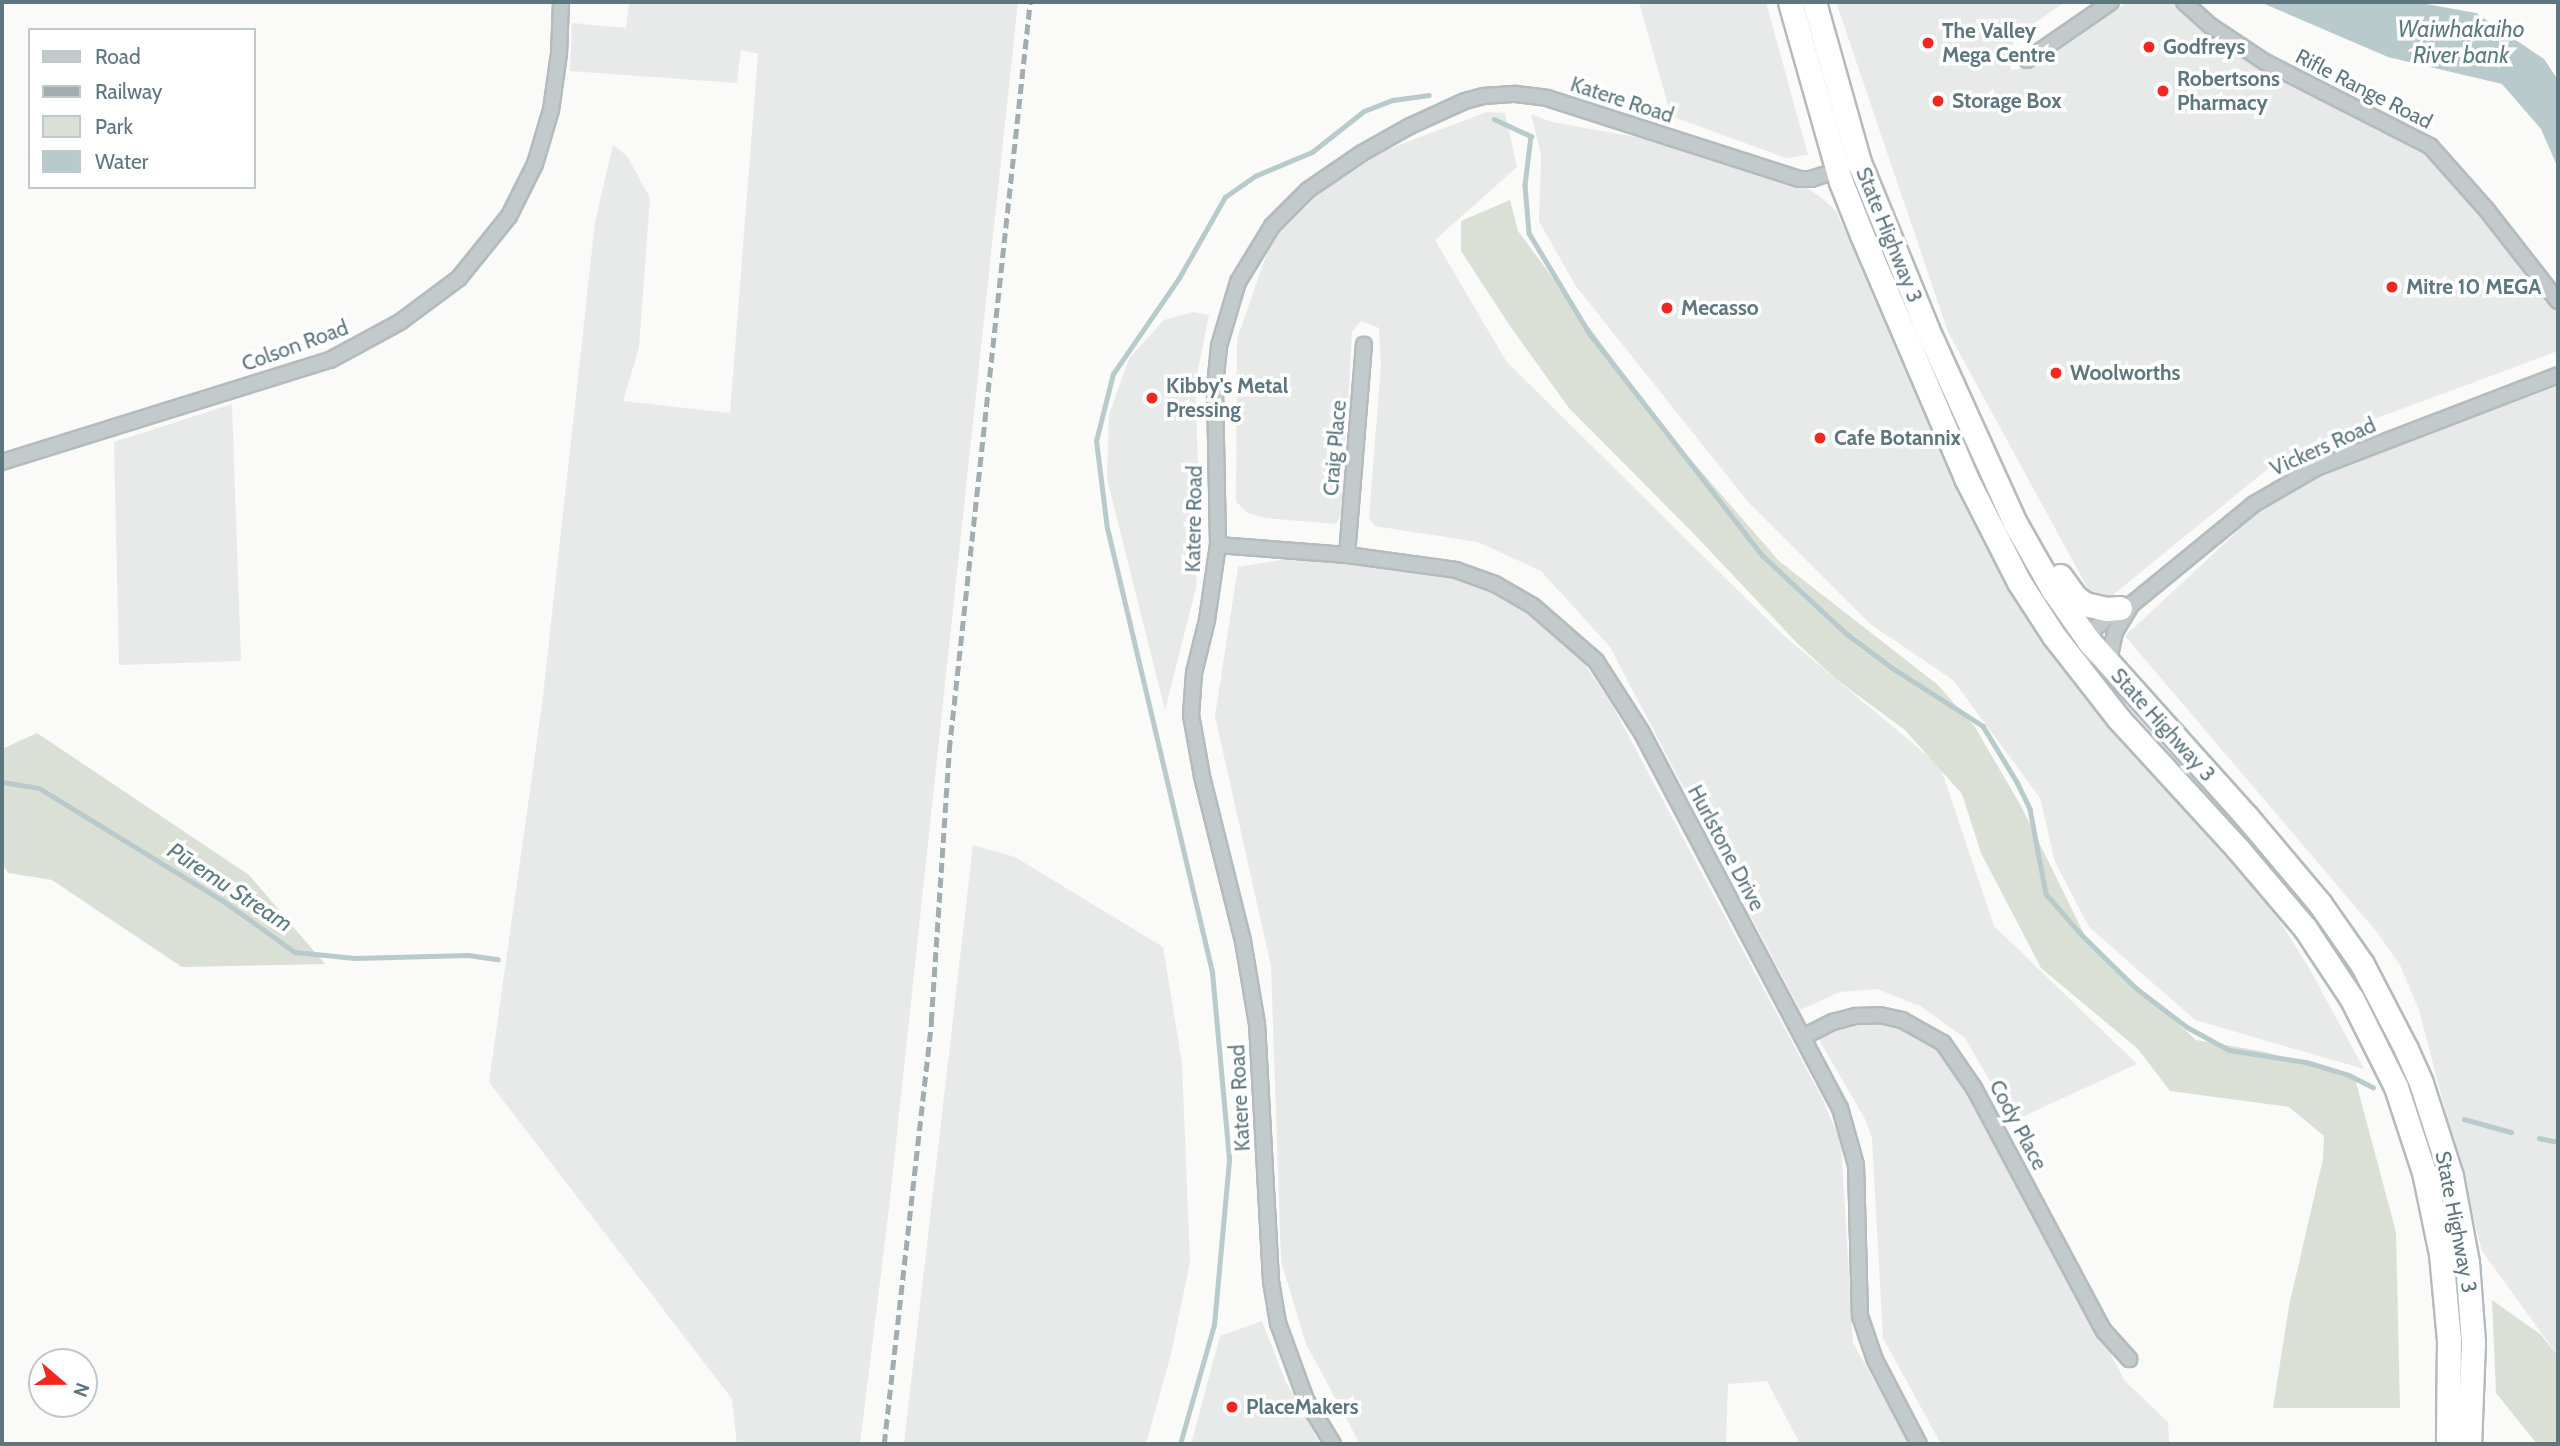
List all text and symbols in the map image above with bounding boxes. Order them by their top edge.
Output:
water label: Waiwhakaiho River bank [2398,15,2524,69]
place label: The Valley Mega Centre [1942,18,2055,68]
legend [28,28,256,189]
place label: Godfreys [2163,34,2245,60]
marker: The Valley Mega Centre [1920,35,1936,51]
marker: Godfreys [2141,39,2157,55]
text: Road [95,44,141,69]
street label: Rifle Range Road [2291,44,2437,134]
place label: Robertsons Pharmacy [2177,66,2280,116]
street label: Katere Road [1567,72,1677,128]
text: Railway [95,79,162,104]
marker: Robertsons Pharmacy [2155,83,2171,99]
place label: Storage Box [1952,88,2061,114]
marker: Storage Box [1930,93,1946,109]
text: Park [95,114,133,139]
text: Water [95,149,148,174]
street label: State Highway 3 [1850,164,1928,306]
place label: Mitre 10 MEGA [2406,274,2541,300]
marker: Mitre 10 MEGA [2384,279,2400,295]
place label: Mecasso [1681,295,1759,321]
marker: Mecasso [1659,300,1675,316]
street label: Colson Road [238,315,352,377]
place label: Woolworths [2070,360,2180,386]
marker: Woolworths [2048,365,2064,381]
place label: Kibby's Metal Pressing [1166,373,1288,423]
marker: Kibby's Metal Pressing [1144,390,1160,406]
street label: Craig Place [1318,399,1352,497]
street label: Vickers Road [2266,413,2380,481]
place label: Cafe Botannix [1834,425,1961,451]
marker: Cafe Botannix [1812,430,1828,446]
street label: Katere Road [1180,465,1208,573]
street label: State Highway 3 [2106,663,2220,787]
street label: Hurlstone Drive [1682,781,1770,915]
water label: Pūremu Stream [163,836,297,938]
street label: Katere Road [1225,1044,1255,1152]
street label: Cody Place [1984,1076,2052,1174]
street label: State Highway 3 [2430,1149,2482,1295]
north arrow [28,1348,98,1418]
text: N [68,1379,94,1400]
place label: PlaceMakers [1246,1394,1359,1420]
marker: PlaceMakers [1224,1399,1240,1415]

